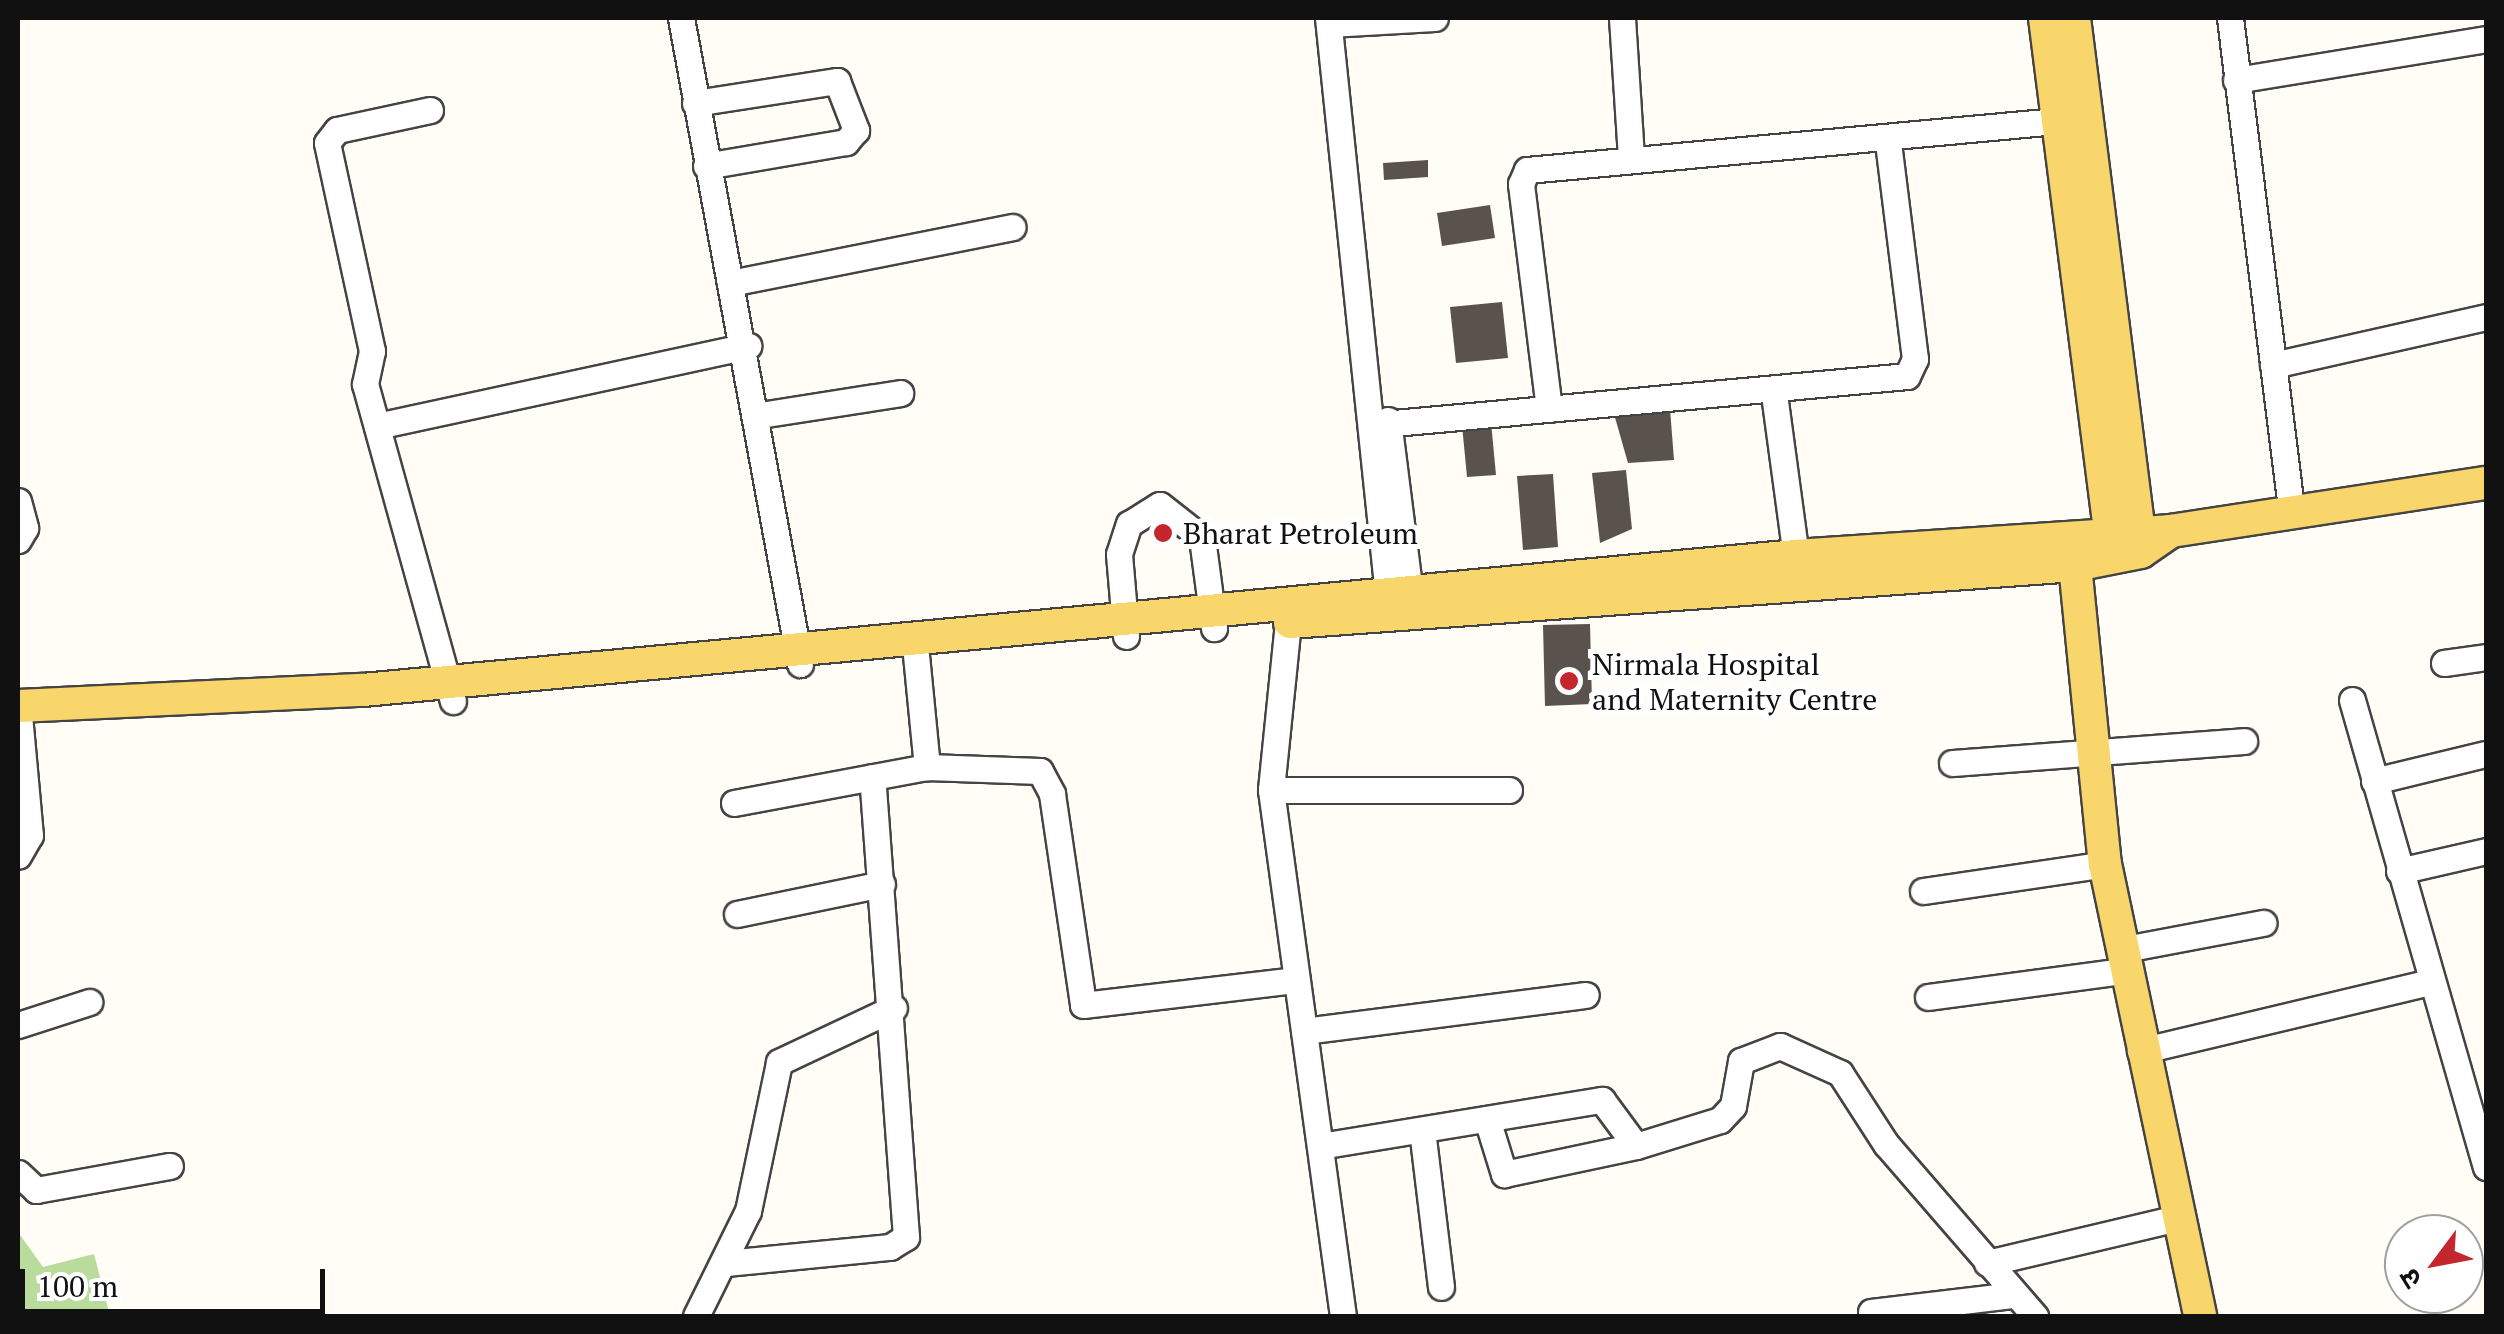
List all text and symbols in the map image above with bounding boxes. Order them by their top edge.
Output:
place label: Bharat Petroleum [1183,515,1418,551]
marker: Bharat Petroleum [1152,522,1174,544]
place label: Nirmala Hospital and Maternity Centre [1592,646,1877,716]
marker: Nirmala Hospital and Maternity Centre [1556,668,1582,694]
north arrow [2384,1214,2484,1314]
scale bar [25,1249,330,1311]
text: उ [2390,1262,2430,1296]
text: 100 m [37,1266,118,1306]

